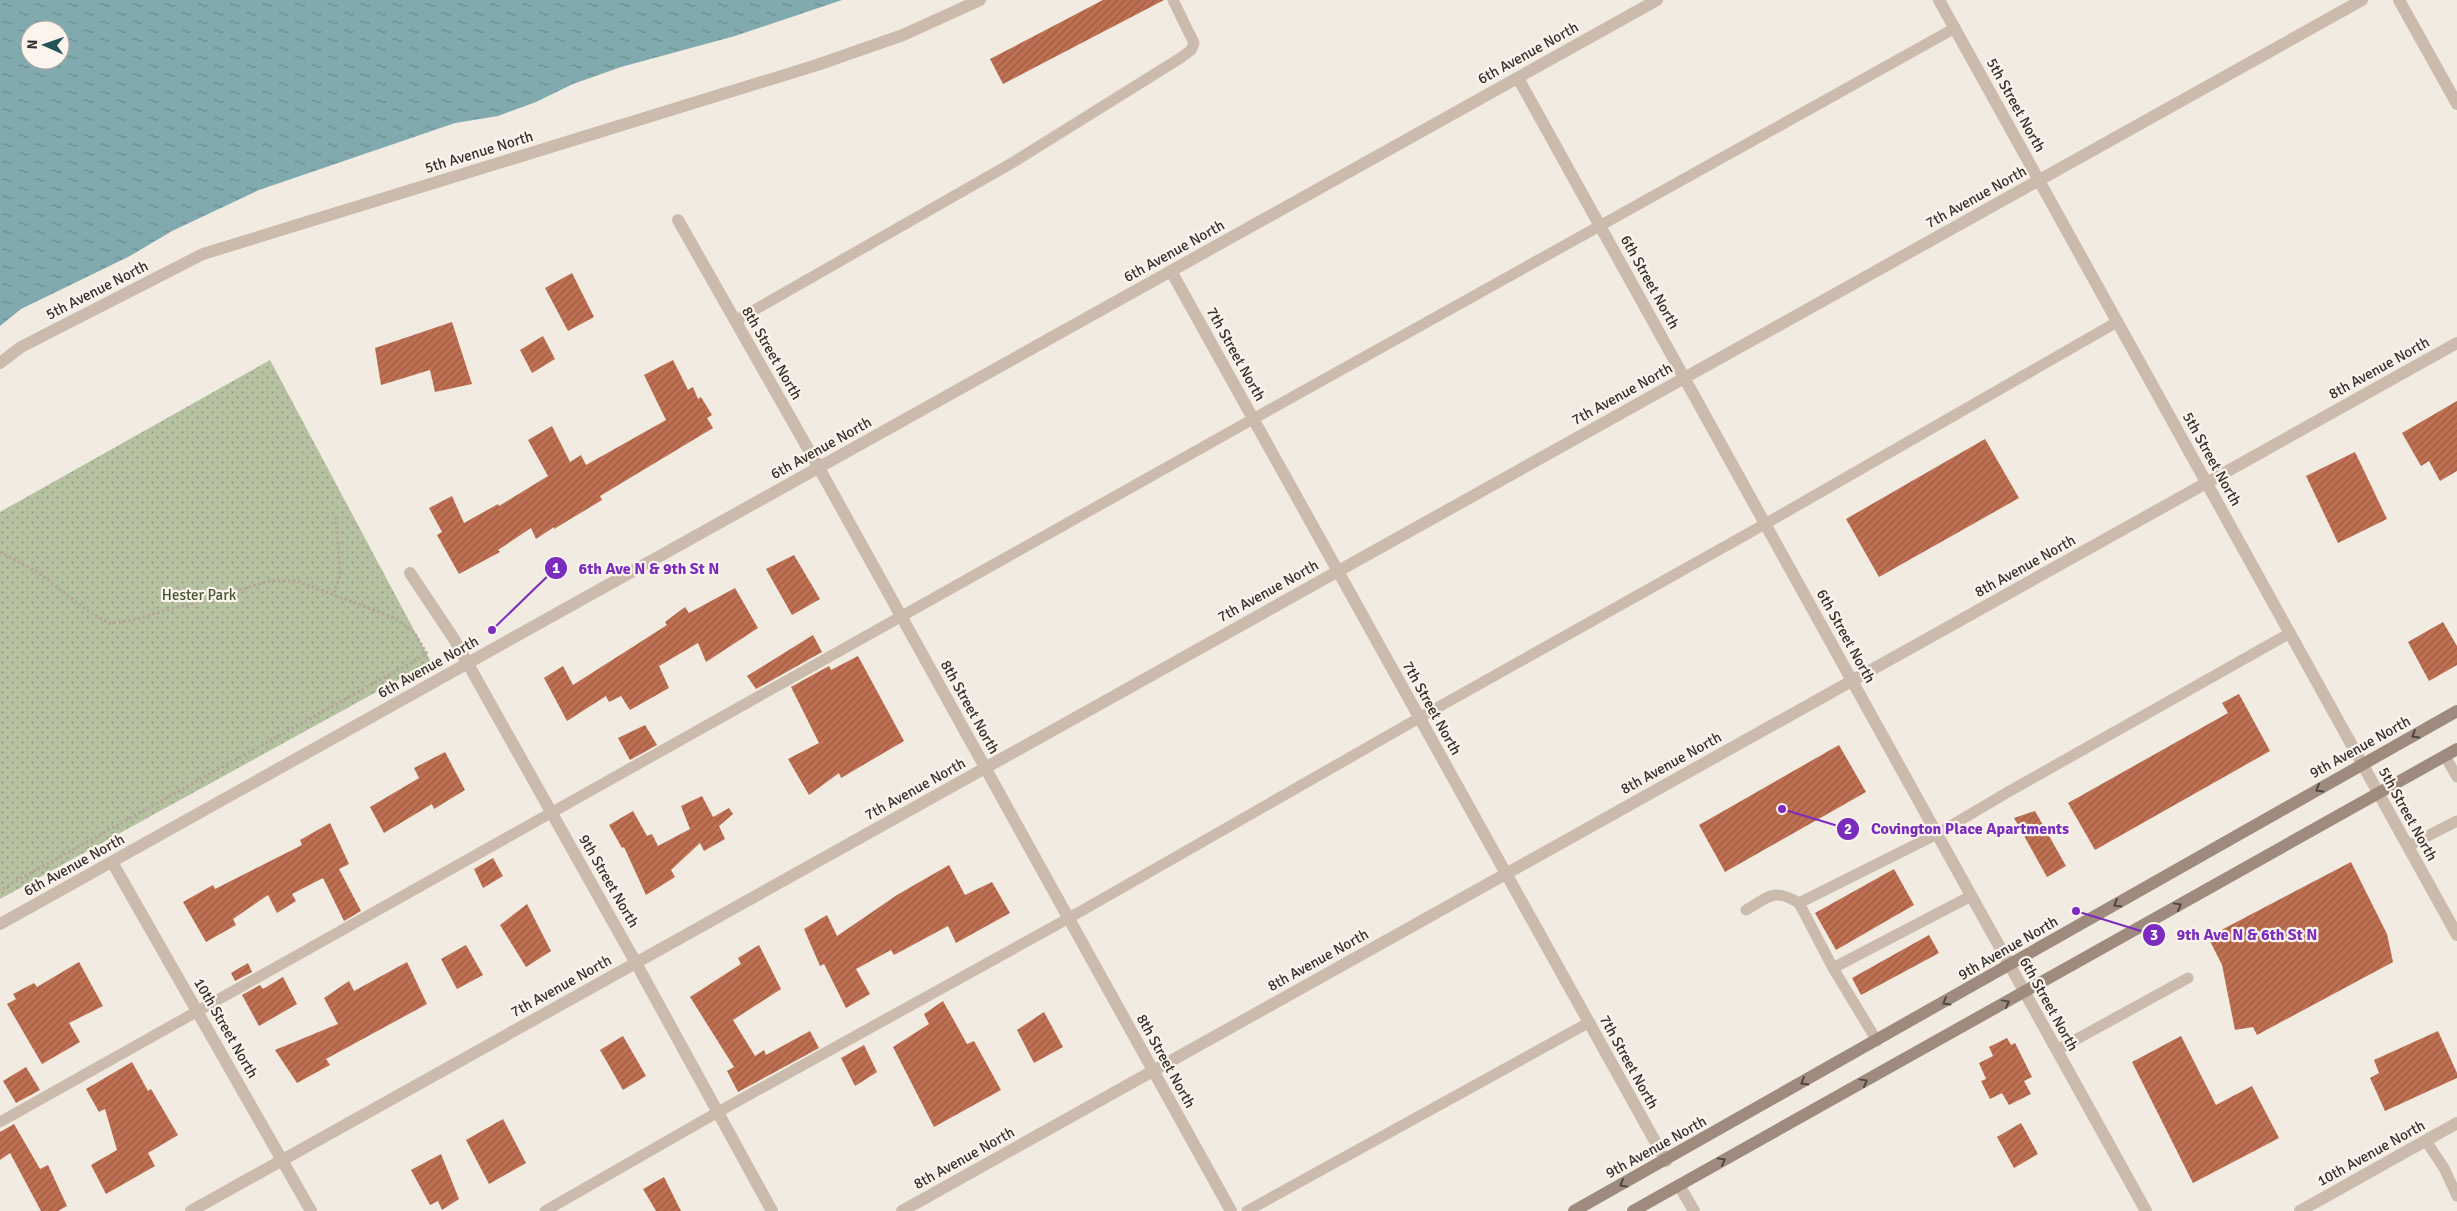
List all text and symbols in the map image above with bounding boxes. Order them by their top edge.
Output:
street label: 6th Avenue North [1475,18,1581,88]
north arrow [20,20,70,70]
text: N [24,39,41,50]
street label: 5th Street North [1983,55,2049,155]
street label: 5th Avenue North [423,127,535,177]
street label: 7th Avenue North [1923,162,2029,232]
street label: 6th Avenue North [1121,216,1227,286]
street label: 6th Street North [1617,232,1683,332]
street label: 5th Avenue North [43,256,151,324]
street label: 8th Street North [738,303,806,403]
street label: 7th Street North [1203,304,1269,404]
street label: 8th Avenue North [2326,333,2432,403]
street label: 7th Avenue North [1569,359,1675,429]
street label: 5th Street North [2179,409,2245,509]
street label: 6th Avenue North [768,413,874,483]
street label: 8th Avenue North [1972,531,2078,601]
callout: 6th Ave N & 9th St N [544,552,730,583]
street label: 7th Avenue North [1215,556,1321,626]
text: 1 [552,559,560,577]
text: 6th Ave N & 9th St N [579,559,719,579]
park label: Hester Park [162,586,237,604]
street label: 6th Street North [1813,586,1879,686]
street label: 6th Avenue North [375,632,481,702]
street label: 8th Street North [937,657,1003,757]
street label: 7th Street North [1399,658,1465,758]
street label: 9th Avenue North [2307,712,2413,782]
street label: 8th Avenue North [1618,728,1724,798]
one-way arrow [2411,729,2420,739]
street label: 7th Avenue North [862,754,968,824]
street label: 5th Street North [2375,764,2441,864]
one-way arrow [2315,782,2324,792]
callout: Covington Place Apartments [1836,813,2079,844]
text: Covington Place Apartments [1871,819,2069,839]
text: 2 [1844,820,1852,838]
street label: 6th Avenue North [21,830,127,900]
street label: 9th Street North [575,831,643,931]
one-way arrow [2114,898,2123,908]
one-way arrow [2173,902,2182,912]
street label: 9th Avenue North [1955,912,2061,984]
callout: 9th Ave N & 6th St N [2141,919,2327,950]
street label: 8th Avenue North [1265,925,1371,995]
text: 9th Ave N & 6th St N [2177,925,2317,945]
text: 3 [2150,926,2158,944]
street label: 7th Avenue North [508,951,614,1021]
street label: 6th Street North [2016,954,2082,1054]
street label: 10th Street North [190,975,262,1081]
one-way arrow [1942,996,1951,1006]
one-way arrow [2001,999,2010,1009]
street label: 8th Street North [1133,1011,1199,1111]
street label: 7th Street North [1596,1012,1662,1112]
one-way arrow [1801,1076,1810,1086]
one-way arrow [1859,1078,1868,1088]
street label: 9th Avenue North [1603,1112,1709,1182]
street label: 10th Avenue North [2314,1116,2428,1190]
street label: 8th Avenue North [911,1123,1017,1193]
one-way arrow [1717,1157,1726,1167]
one-way arrow [1619,1178,1628,1188]

